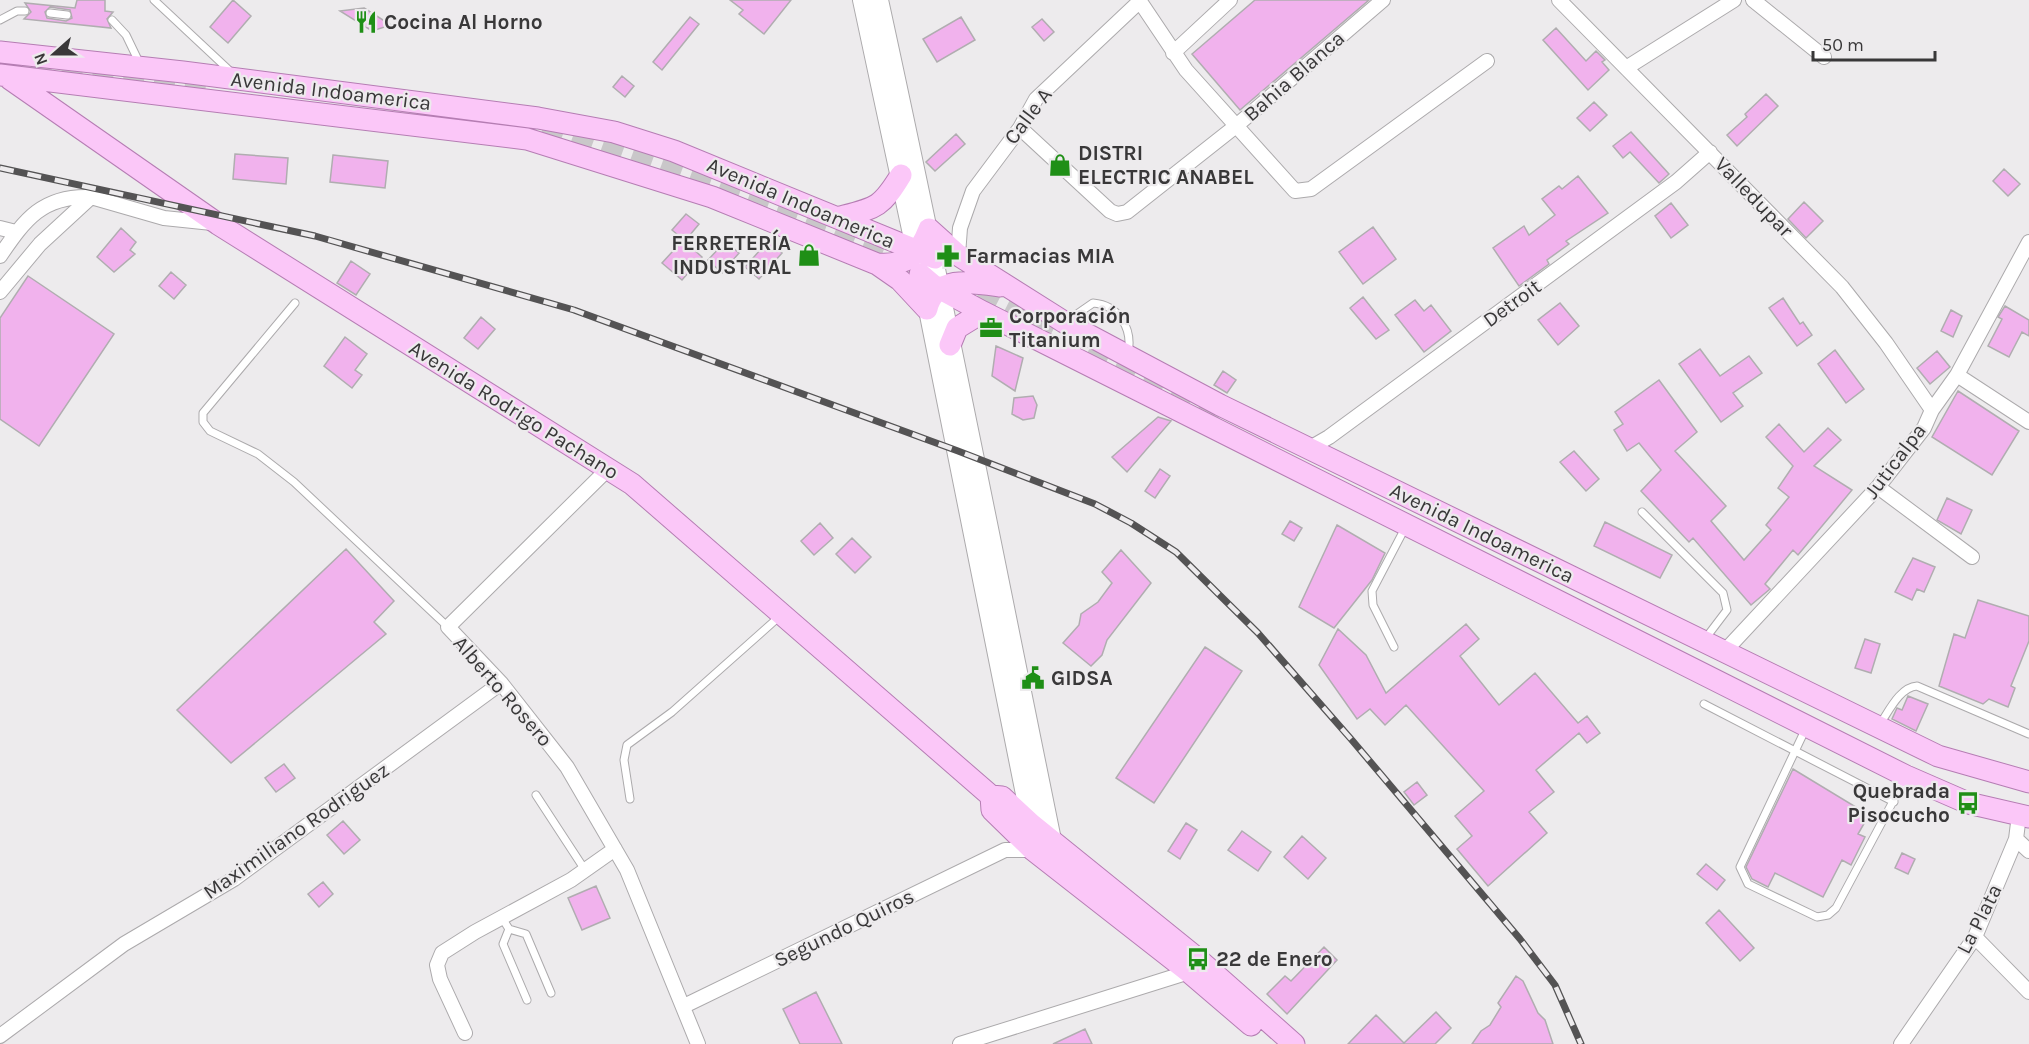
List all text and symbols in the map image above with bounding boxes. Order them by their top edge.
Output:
restaurant icon: Cocina Al Horno [353,9,379,35]
place label: Cocina Al Horno [384,10,543,34]
north arrow [24,24,84,84]
scale bar [1813,24,1934,62]
street label: Bahia Blanca [1239,26,1349,126]
text: 50 m [1822,34,1864,56]
text: N [30,50,51,68]
street label: Avenida Indoamerica [229,67,433,115]
street label: Calle A [999,83,1057,149]
place label: DISTRI ELECTRIC ANABEL [1078,141,1254,189]
shop icon: DISTRI ELECTRIC ANABEL [1047,152,1073,178]
street label: Valledupar [1710,152,1798,242]
street label: Avenida Indoamerica [704,153,898,253]
place label: FERRETERÍA INDUSTRIAL [671,229,792,279]
shop icon: FERRETERÍA INDUSTRIAL [796,242,822,268]
pharmacy icon: Farmacias MIA [935,243,961,269]
place label: Farmacias MIA [966,244,1114,268]
street label: Detroit [1478,274,1546,332]
place label: Corporación Titanium [1009,304,1131,352]
office icon: Corporación Titanium [978,315,1004,341]
street label: Avenida Rodrigo Pachano [405,336,623,484]
street label: Juticalpa [1859,419,1931,503]
street label: Avenida Indoamerica [1386,478,1578,588]
street label: Alberto Rosero [449,631,557,751]
public building icon: GIDSA [1020,665,1046,691]
place label: GIDSA [1051,666,1113,690]
street label: Maximiliano Rodriguez [199,758,393,904]
place label: Quebrada Pisocucho [1848,779,1950,827]
bus stop icon: Quebrada Pisocucho [1955,790,1981,816]
street label: La Plata [1951,880,2007,958]
street label: Segundo Quiros [770,884,918,972]
bus stop icon: 22 de Enero [1185,946,1211,972]
place label: 22 de Enero [1216,947,1333,971]

